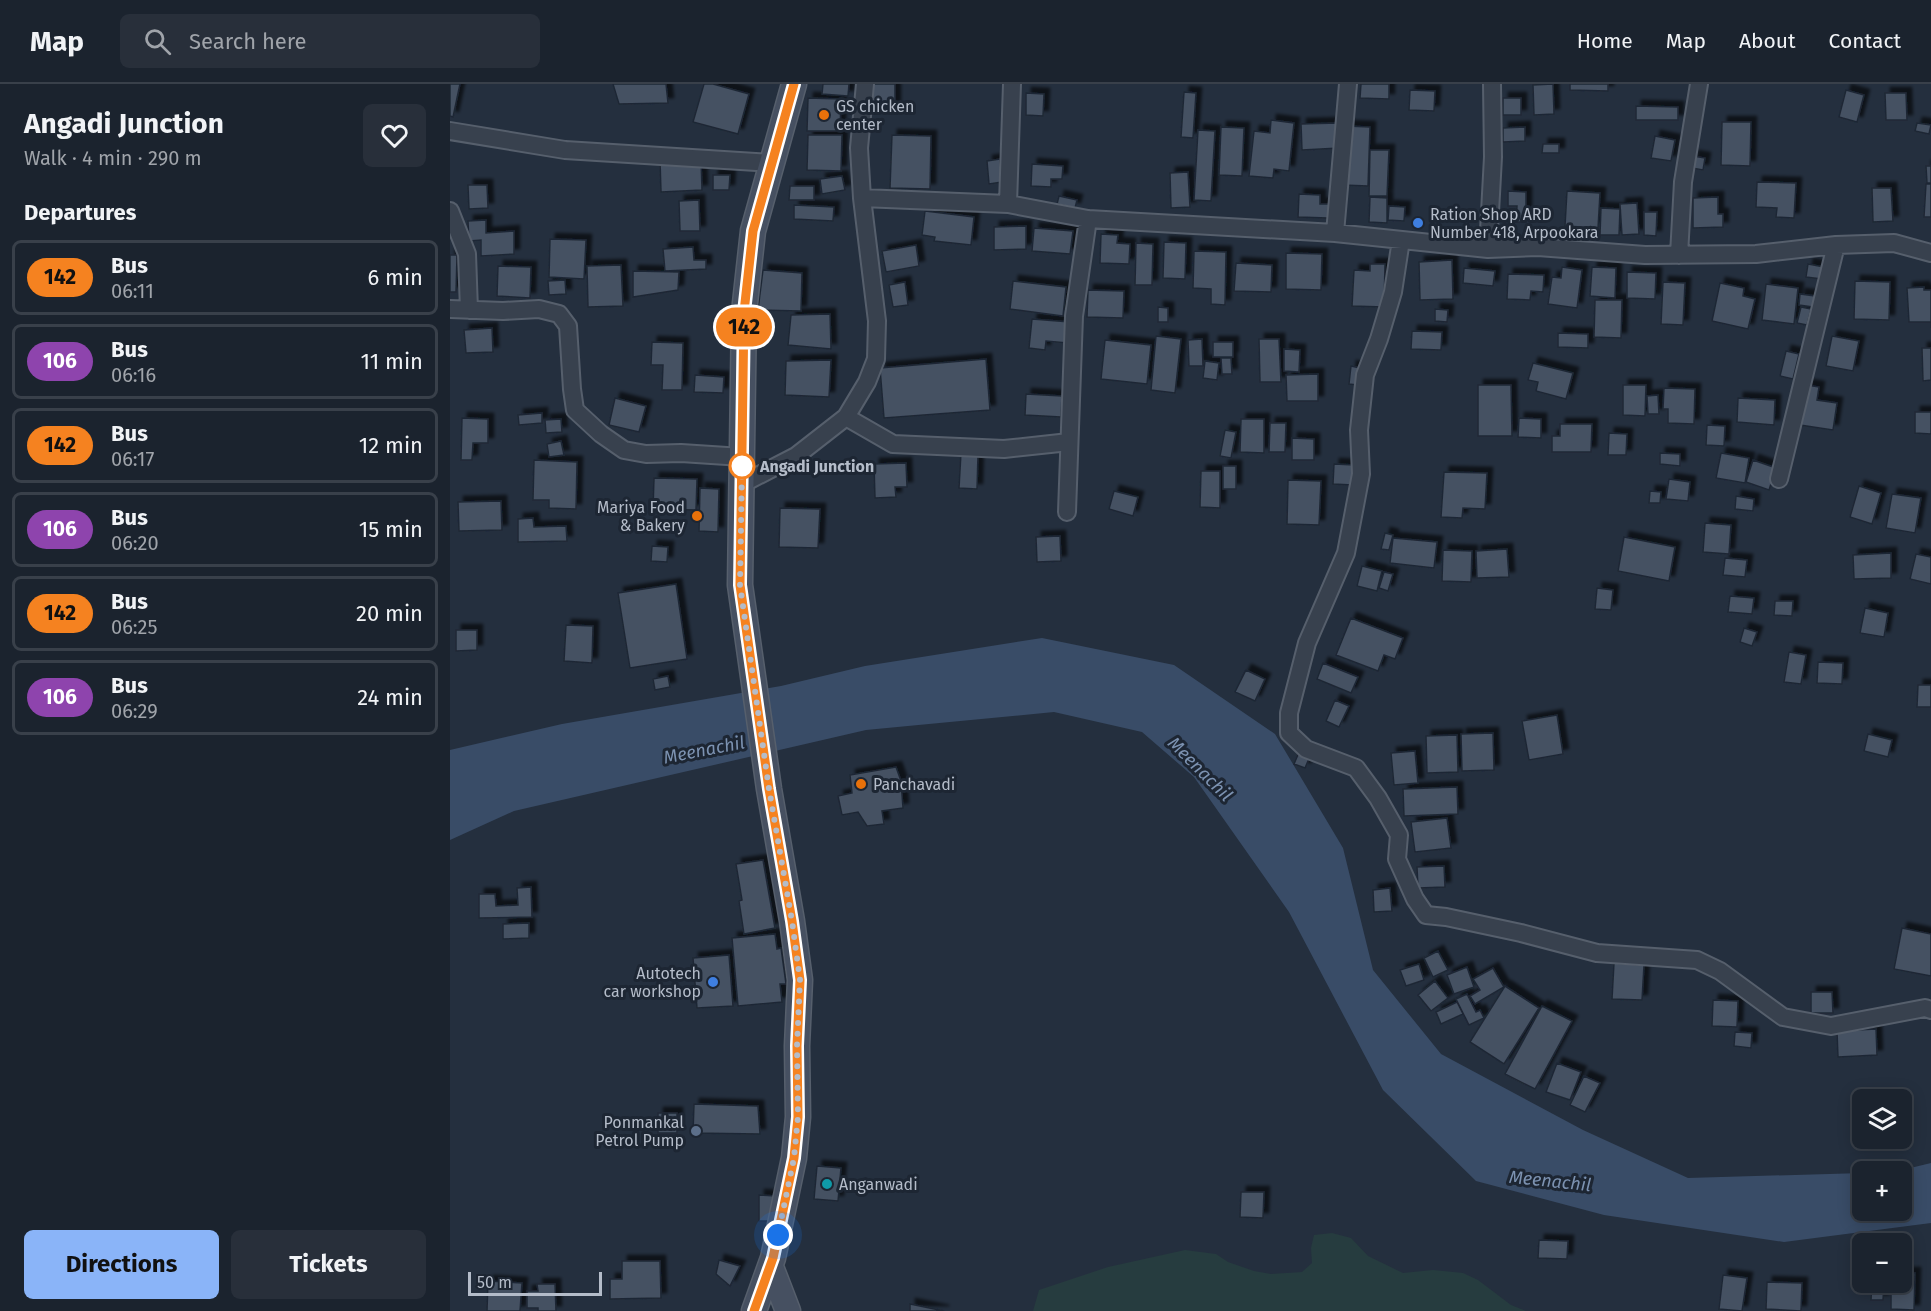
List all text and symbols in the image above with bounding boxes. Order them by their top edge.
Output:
search box [120,14,540,68]
text: Map [30,25,84,58]
icon: search [141,25,174,58]
text: Search here [189,28,307,55]
text: Home [1577,28,1633,54]
text: Map [1666,28,1706,54]
text: About [1739,28,1796,54]
text: Contact [1829,28,1901,54]
place label: GS chicken center [836,97,914,134]
button: heart [363,104,426,167]
text: Angadi Junction [24,107,224,140]
marker: GS chicken center [817,108,831,122]
text: Walk · 4 min · 290 m [24,146,202,170]
text: Departures [24,199,136,226]
place label: Ration Shop ARD Number 418, Arpookara [1430,205,1599,242]
marker: Ration Shop ARD Number 418, Arpookara [1411,216,1425,230]
text: Bus [111,252,148,279]
text: 142 [44,264,76,290]
text: 6 min [367,264,423,291]
text: 06:11 [111,279,154,303]
line badge: 142 [710,308,778,346]
text: 142 [728,314,760,340]
text: Bus [111,336,148,363]
text: 106 [43,348,77,374]
text: 11 min [360,348,423,375]
text: 06:16 [111,363,156,387]
text: Bus [111,420,148,447]
text: 142 [44,432,76,458]
text: 12 min [359,432,423,459]
text: 06:17 [111,447,154,471]
marker: Angadi Junction [729,453,755,479]
place label: Angadi Junction [759,457,874,476]
place label: Mariya Food & Bakery [597,498,685,535]
text: Bus [111,504,148,531]
marker: Mariya Food & Bakery [690,509,704,523]
text: 106 [43,516,77,542]
text: 15 min [359,516,423,543]
text: 06:20 [111,531,159,555]
text: Bus [111,588,148,615]
text: 142 [44,600,76,626]
text: 20 min [356,600,423,627]
text: 06:25 [111,615,158,639]
text: Bus [111,672,148,699]
text: 106 [43,684,77,710]
text: 24 min [357,684,423,711]
text: 06:29 [111,699,158,723]
water label: Meenachil [662,731,746,769]
water label: Meenachil [1163,732,1237,806]
place label: Panchavadi [873,775,955,794]
marker: Panchavadi [854,777,868,791]
place label: Autotech car workshop [604,964,701,1001]
marker: Autotech car workshop [706,975,720,989]
map controls [1852,1089,1912,1293]
button: layers [1852,1089,1912,1149]
place label: Ponmankal Petrol Pump [595,1113,684,1150]
marker: Ponmankal Petrol Pump [689,1124,703,1138]
button: + [1852,1161,1912,1221]
water label: Meenachil [1508,1166,1592,1196]
place label: Anganwadi [839,1175,918,1194]
marker: Anganwadi [820,1177,834,1191]
your location [763,1220,793,1250]
button: Directions [24,1230,219,1299]
button: Tickets [231,1230,426,1299]
button: − [1852,1233,1912,1293]
scale bar [468,1269,602,1296]
text: 50 m [477,1273,512,1292]

